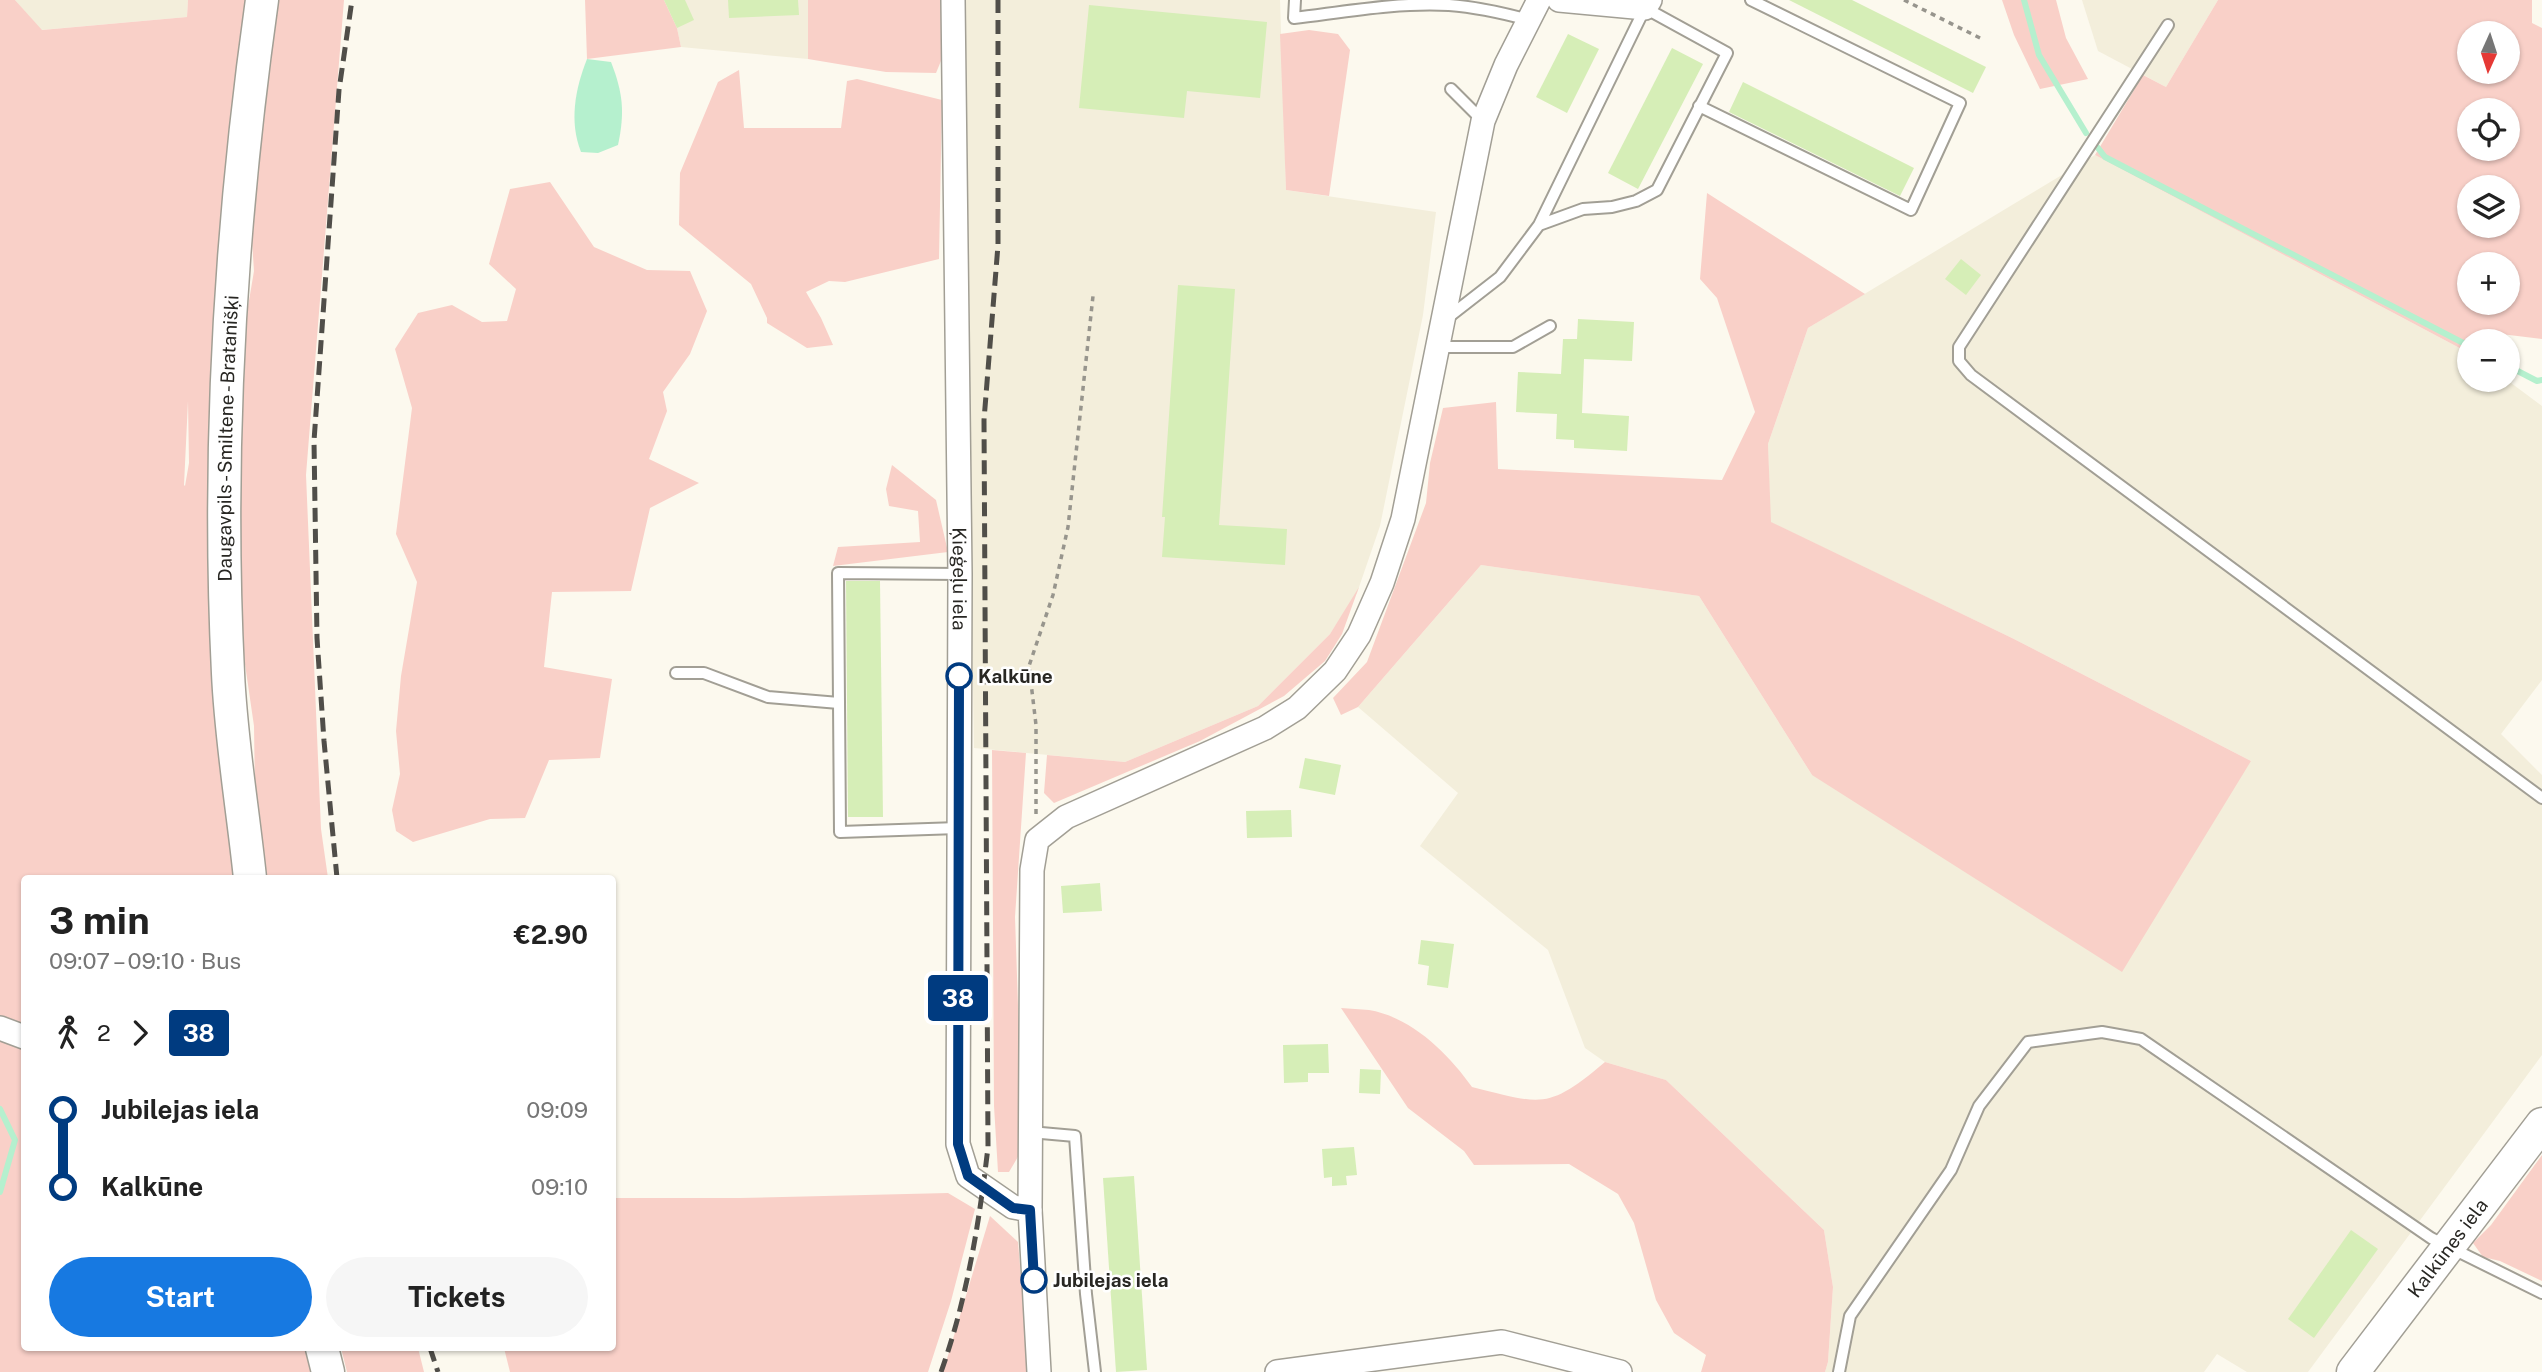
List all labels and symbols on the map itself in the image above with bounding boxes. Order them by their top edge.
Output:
north arrow [2457,21,2520,84]
street label: Daugavpils - Smiltene - Bratanišķi [213,294,243,582]
street label: Ķieģeļu iela [948,527,971,631]
marker: Kalkūne [946,663,972,689]
place label: Kalkūne [978,665,1053,687]
line badge: 38 [926,975,990,1021]
street label: Kalkūnes iela [2403,1194,2492,1302]
marker: Jubilejas iela [1021,1267,1047,1293]
place label: Jubilejas iela [1053,1269,1169,1291]

